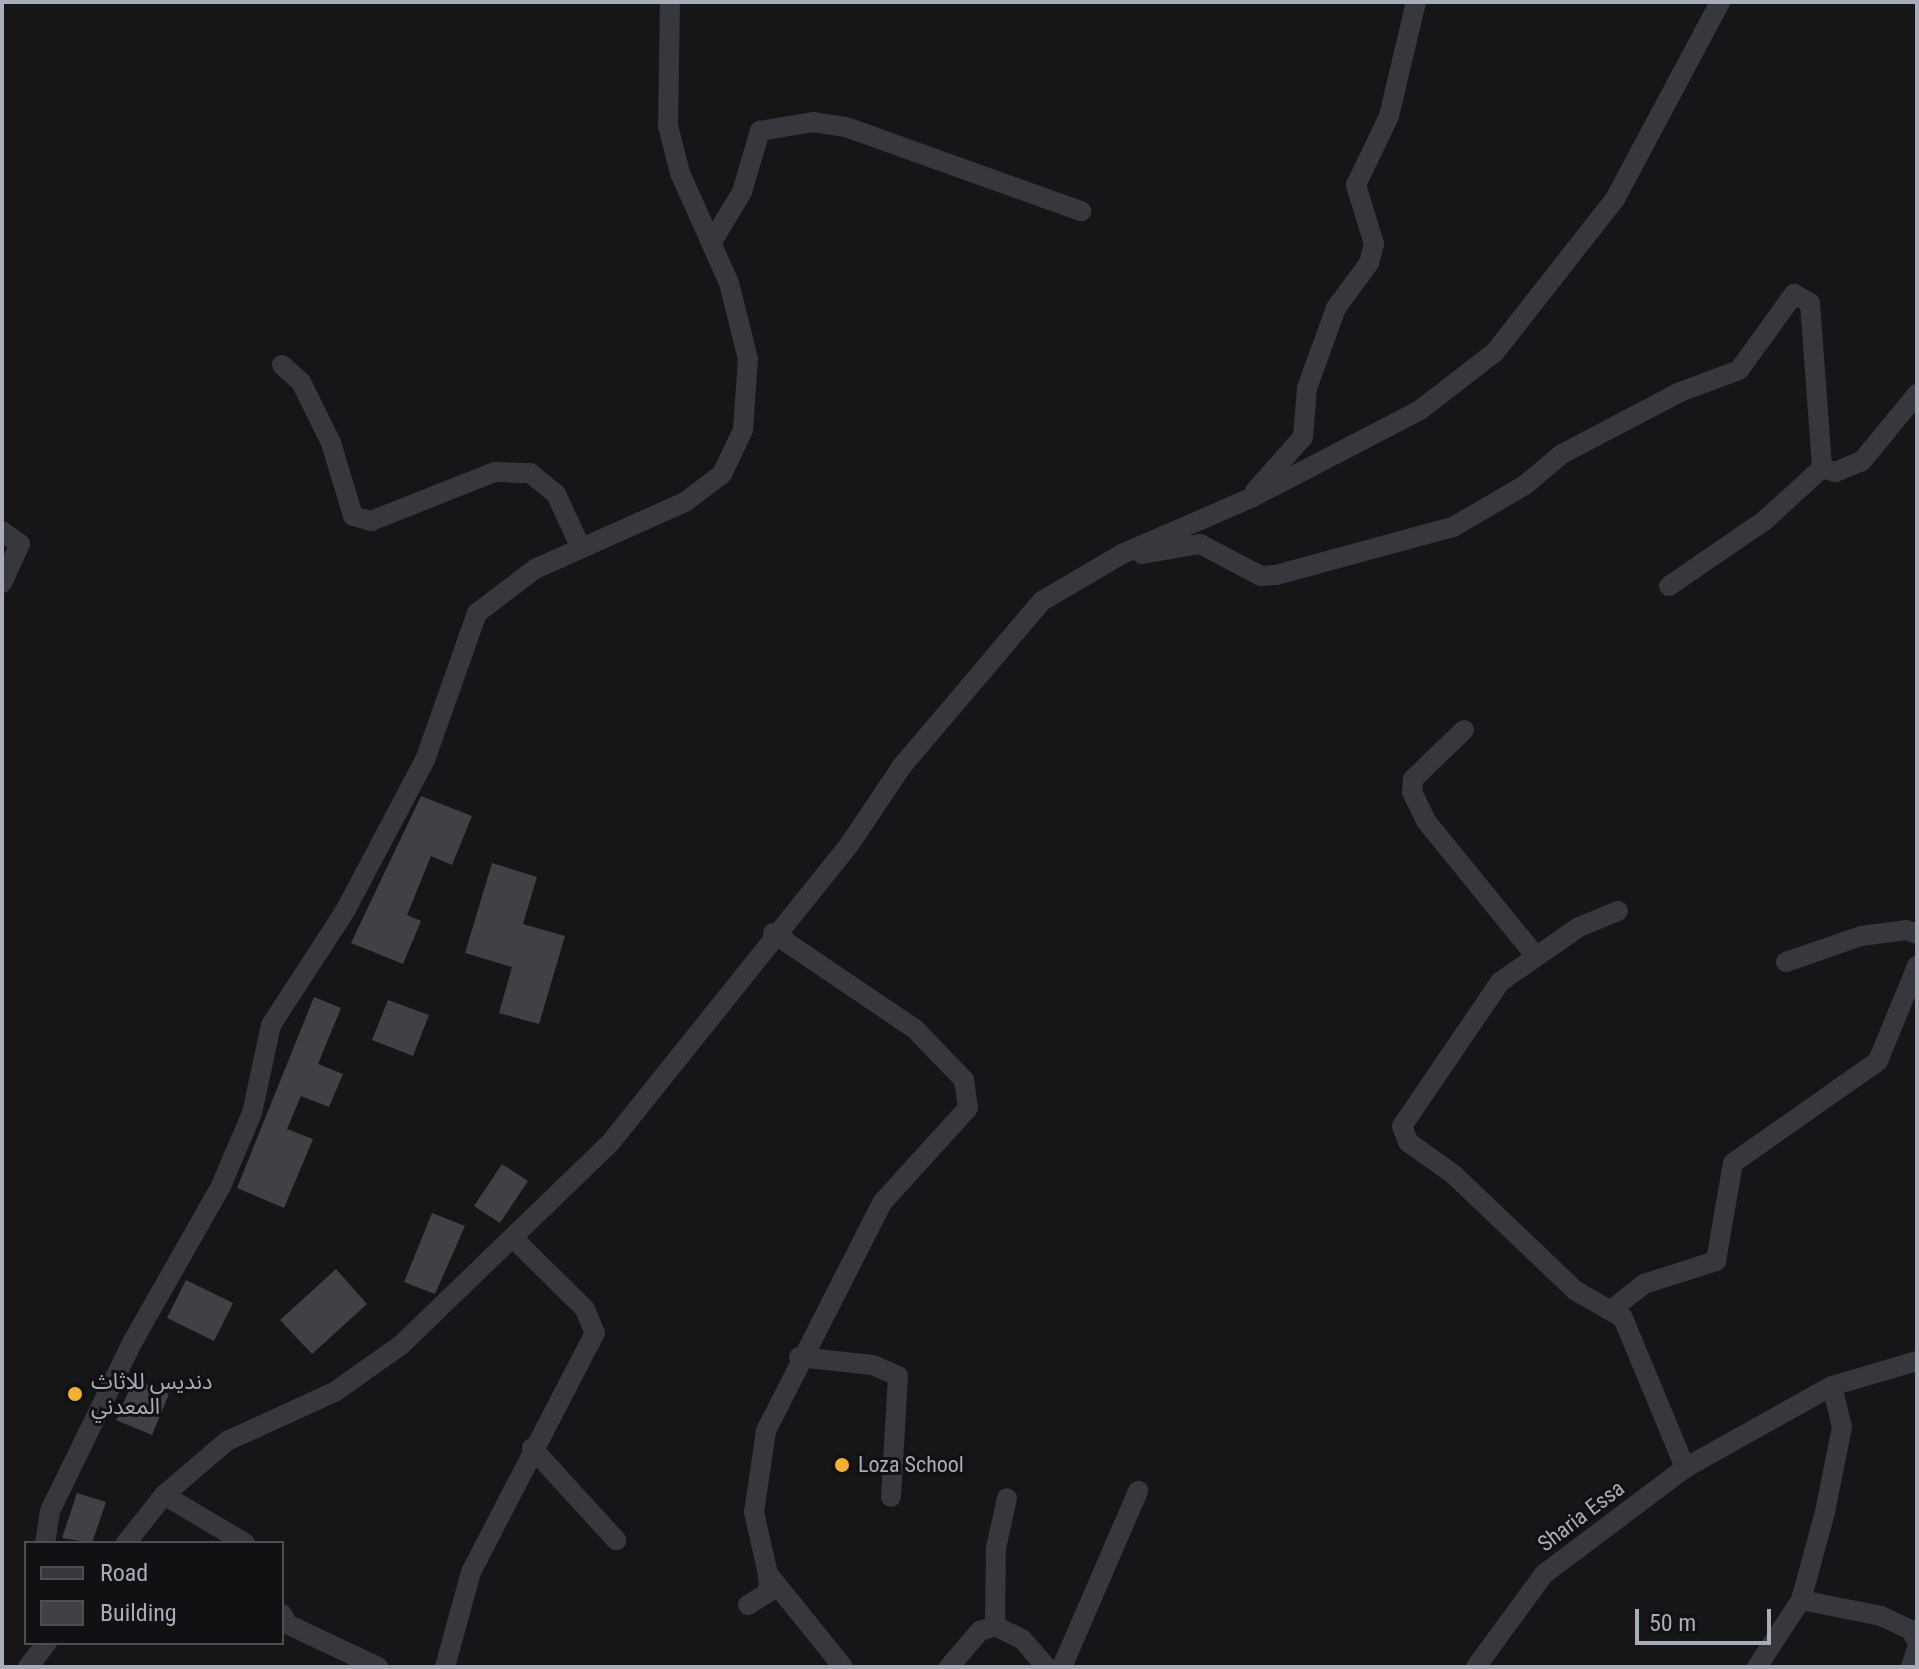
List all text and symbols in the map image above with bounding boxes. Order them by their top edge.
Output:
place label: دنديس للاثاث المعدني [91,1368,212,1420]
marker: دنديس للاثاث المعدني [66,1385,84,1403]
place label: Loza School [858,1452,964,1478]
marker: Loza School [833,1456,851,1474]
street label: Sharia Essa [1533,1475,1629,1557]
legend [24,1541,284,1645]
text: Road [100,1559,148,1587]
scale bar [1639,1593,1775,1643]
text: Building [100,1599,177,1627]
text: 50 m [1649,1609,1696,1637]

